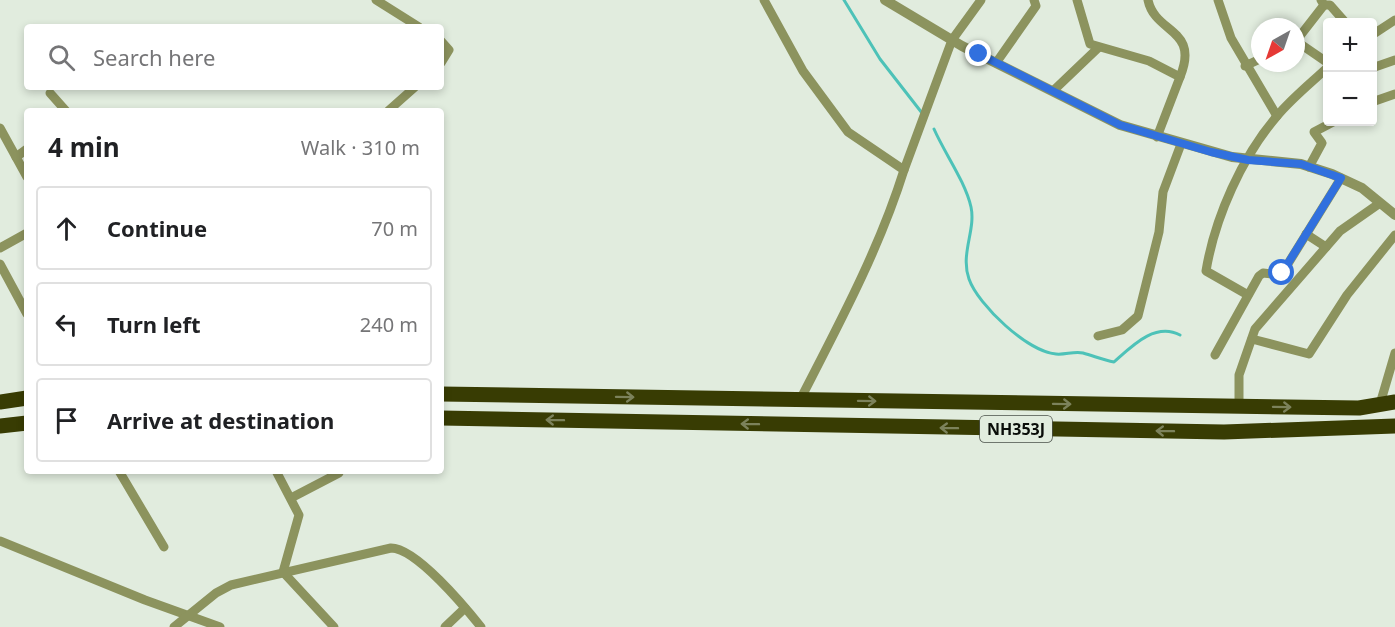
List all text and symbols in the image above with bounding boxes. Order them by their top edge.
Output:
north arrow [1251,18,1305,72]
map controls [1323,18,1377,126]
button: + [1323,18,1377,72]
search box [24,24,444,90]
route end [965,40,991,66]
icon: search [45,41,78,74]
text: Search here [93,42,215,72]
button: − [1323,72,1377,126]
text: 4 min [48,129,120,165]
text: Walk · 310 m [301,134,420,161]
icon: ahead [50,212,83,245]
text: Continue [107,213,207,243]
text: 70 m [371,215,418,242]
route start [1268,259,1294,285]
icon: left [50,308,83,341]
text: Turn left [107,309,201,339]
text: 240 m [360,311,418,338]
one-way arrow [615,392,635,403]
one-way arrow [857,395,877,407]
one-way arrow [1052,398,1072,410]
one-way arrow [1271,401,1291,412]
icon: arrive [50,404,83,437]
text: Arrive at destination [107,405,334,435]
one-way arrow [546,415,566,426]
road number: NH353J [980,416,1052,442]
one-way arrow [741,418,761,430]
one-way arrow [940,422,960,434]
one-way arrow [1156,425,1176,437]

